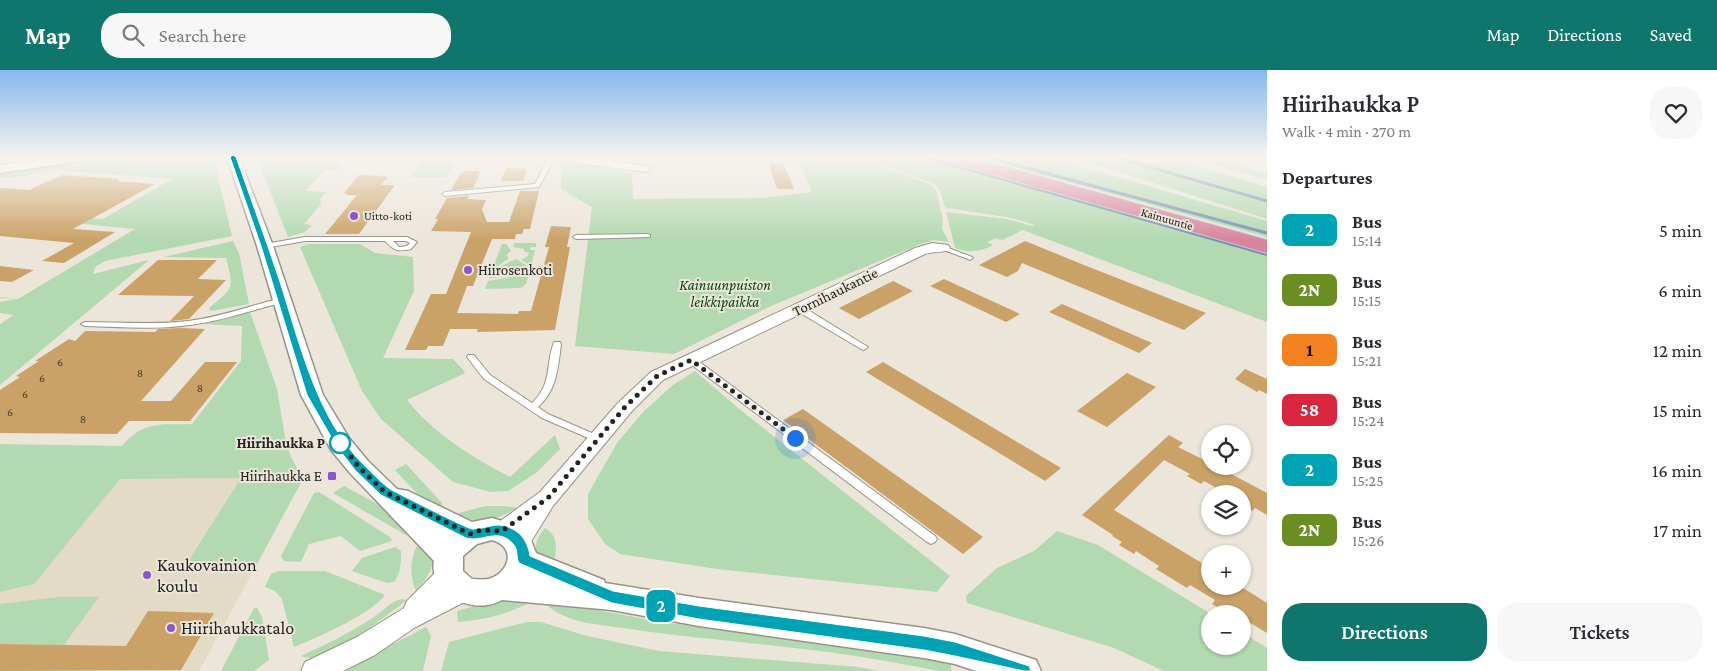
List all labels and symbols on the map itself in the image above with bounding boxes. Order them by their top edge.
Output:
street label: Kainuuntie [1139,205,1195,233]
place label: Uitto-koti [364,209,412,223]
marker: Uitto-koti [348,210,360,222]
place label: Hiirosenkoti [478,262,552,278]
marker: Hiirosenkoti [462,264,474,276]
street label: Tornihaukantie [790,264,881,320]
park label: Kainuunpuiston leikkipaikka [679,277,771,311]
house number: 6 [57,355,63,369]
house number: 8 [137,366,143,380]
house number: 6 [39,371,45,385]
house number: 8 [197,381,203,395]
house number: 6 [22,387,28,401]
house number: 6 [7,405,13,419]
house number: 8 [80,412,86,426]
your location [783,426,808,451]
marker: Hiirihaukka P [329,432,351,454]
place label: Hiirihaukka P [236,435,325,451]
place label: Hiirihaukka E [240,468,322,484]
marker: Hiirihaukka E [326,470,338,482]
place label: Kaukovainion koulu [157,555,257,596]
marker: Kaukovainion koulu [141,569,153,581]
line badge: 2 [645,590,677,622]
place label: Hiirihaukkatalo [181,618,294,638]
marker: Hiirihaukkatalo [165,622,177,634]

